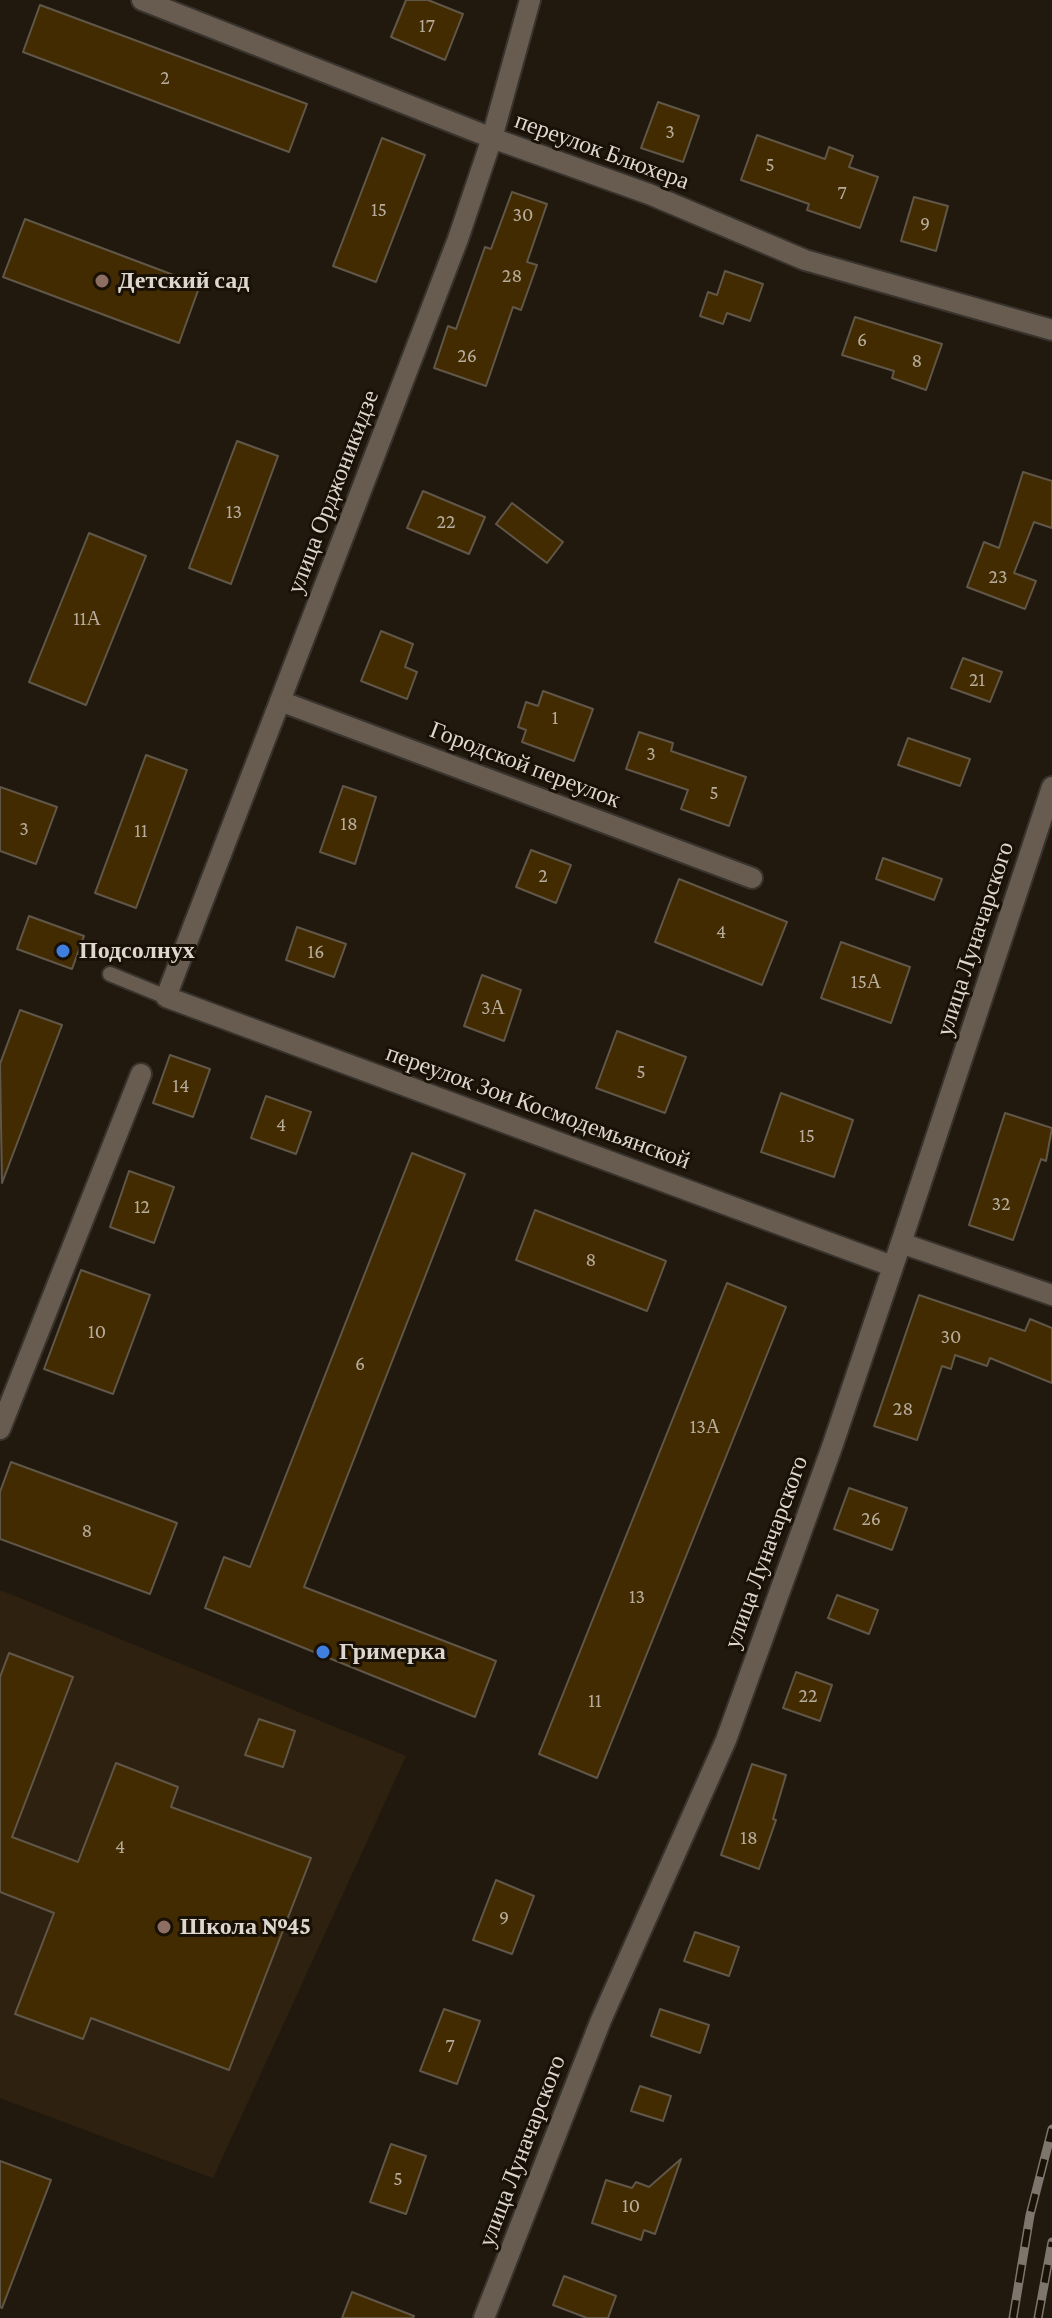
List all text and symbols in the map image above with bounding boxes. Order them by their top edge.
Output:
house number: 17 [419,14,435,38]
house number: 2 [160,66,170,90]
street label: переулок Блюхера [511,106,693,196]
house number: 3 [665,120,675,144]
house number: 5 [765,153,775,177]
house number: 7 [837,181,847,205]
house number: 15 [371,198,387,222]
house number: 30 [513,203,533,227]
house number: 9 [920,212,930,236]
house number: 28 [502,264,522,288]
place label: Детский сад [118,267,249,295]
marker: Детский сад [93,272,111,290]
house number: 6 [857,328,867,352]
house number: 26 [457,344,477,368]
house number: 8 [912,349,922,373]
street label: улица Орджоникидзе [281,386,385,598]
house number: 13 [226,500,242,524]
house number: 22 [437,510,455,534]
house number: 23 [988,565,1008,589]
house number: 11А [73,607,101,631]
house number: 21 [969,668,985,692]
house number: 1 [552,706,558,730]
street label: Городской переулок [426,715,624,815]
house number: 3 [646,742,656,766]
house number: 5 [709,781,719,805]
house number: 18 [340,812,358,836]
house number: 3 [19,817,29,841]
house number: 11 [134,819,148,843]
street label: улица Луначарского [930,838,1020,1040]
house number: 2 [538,864,548,888]
house number: 4 [716,920,726,944]
place label: Подсолнух [79,937,195,965]
house number: 16 [308,940,324,964]
marker: Подсолнух [54,942,72,960]
house number: 15А [851,970,881,994]
house number: 3А [481,996,505,1020]
street label: переулок Зои Космодемьянской [382,1039,694,1175]
house number: 5 [636,1060,646,1084]
house number: 14 [173,1074,189,1098]
house number: 4 [276,1113,286,1137]
house number: 15 [799,1124,815,1148]
house number: 32 [992,1192,1010,1216]
house number: 12 [134,1195,150,1219]
house number: 8 [586,1248,596,1272]
house number: 10 [88,1320,106,1344]
house number: 30 [941,1325,961,1349]
house number: 6 [355,1352,365,1376]
house number: 28 [893,1397,913,1421]
house number: 13А [690,1415,720,1439]
street label: улица Луначарского [718,1452,814,1652]
house number: 26 [861,1507,881,1531]
house number: 8 [82,1519,92,1543]
house number: 13 [629,1585,645,1609]
place label: Гримерка [339,1638,446,1666]
marker: Гримерка [314,1643,332,1661]
house number: 22 [799,1684,817,1708]
house number: 11 [588,1689,602,1713]
house number: 18 [740,1826,758,1850]
house number: 4 [115,1835,125,1859]
house number: 9 [499,1906,509,1930]
place label: Школа №45 [180,1913,311,1941]
marker: Школа №45 [155,1918,173,1936]
house number: 7 [445,2034,455,2058]
street label: улица Луначарского [472,2051,572,2251]
house number: 5 [393,2167,403,2191]
house number: 10 [622,2194,640,2218]

